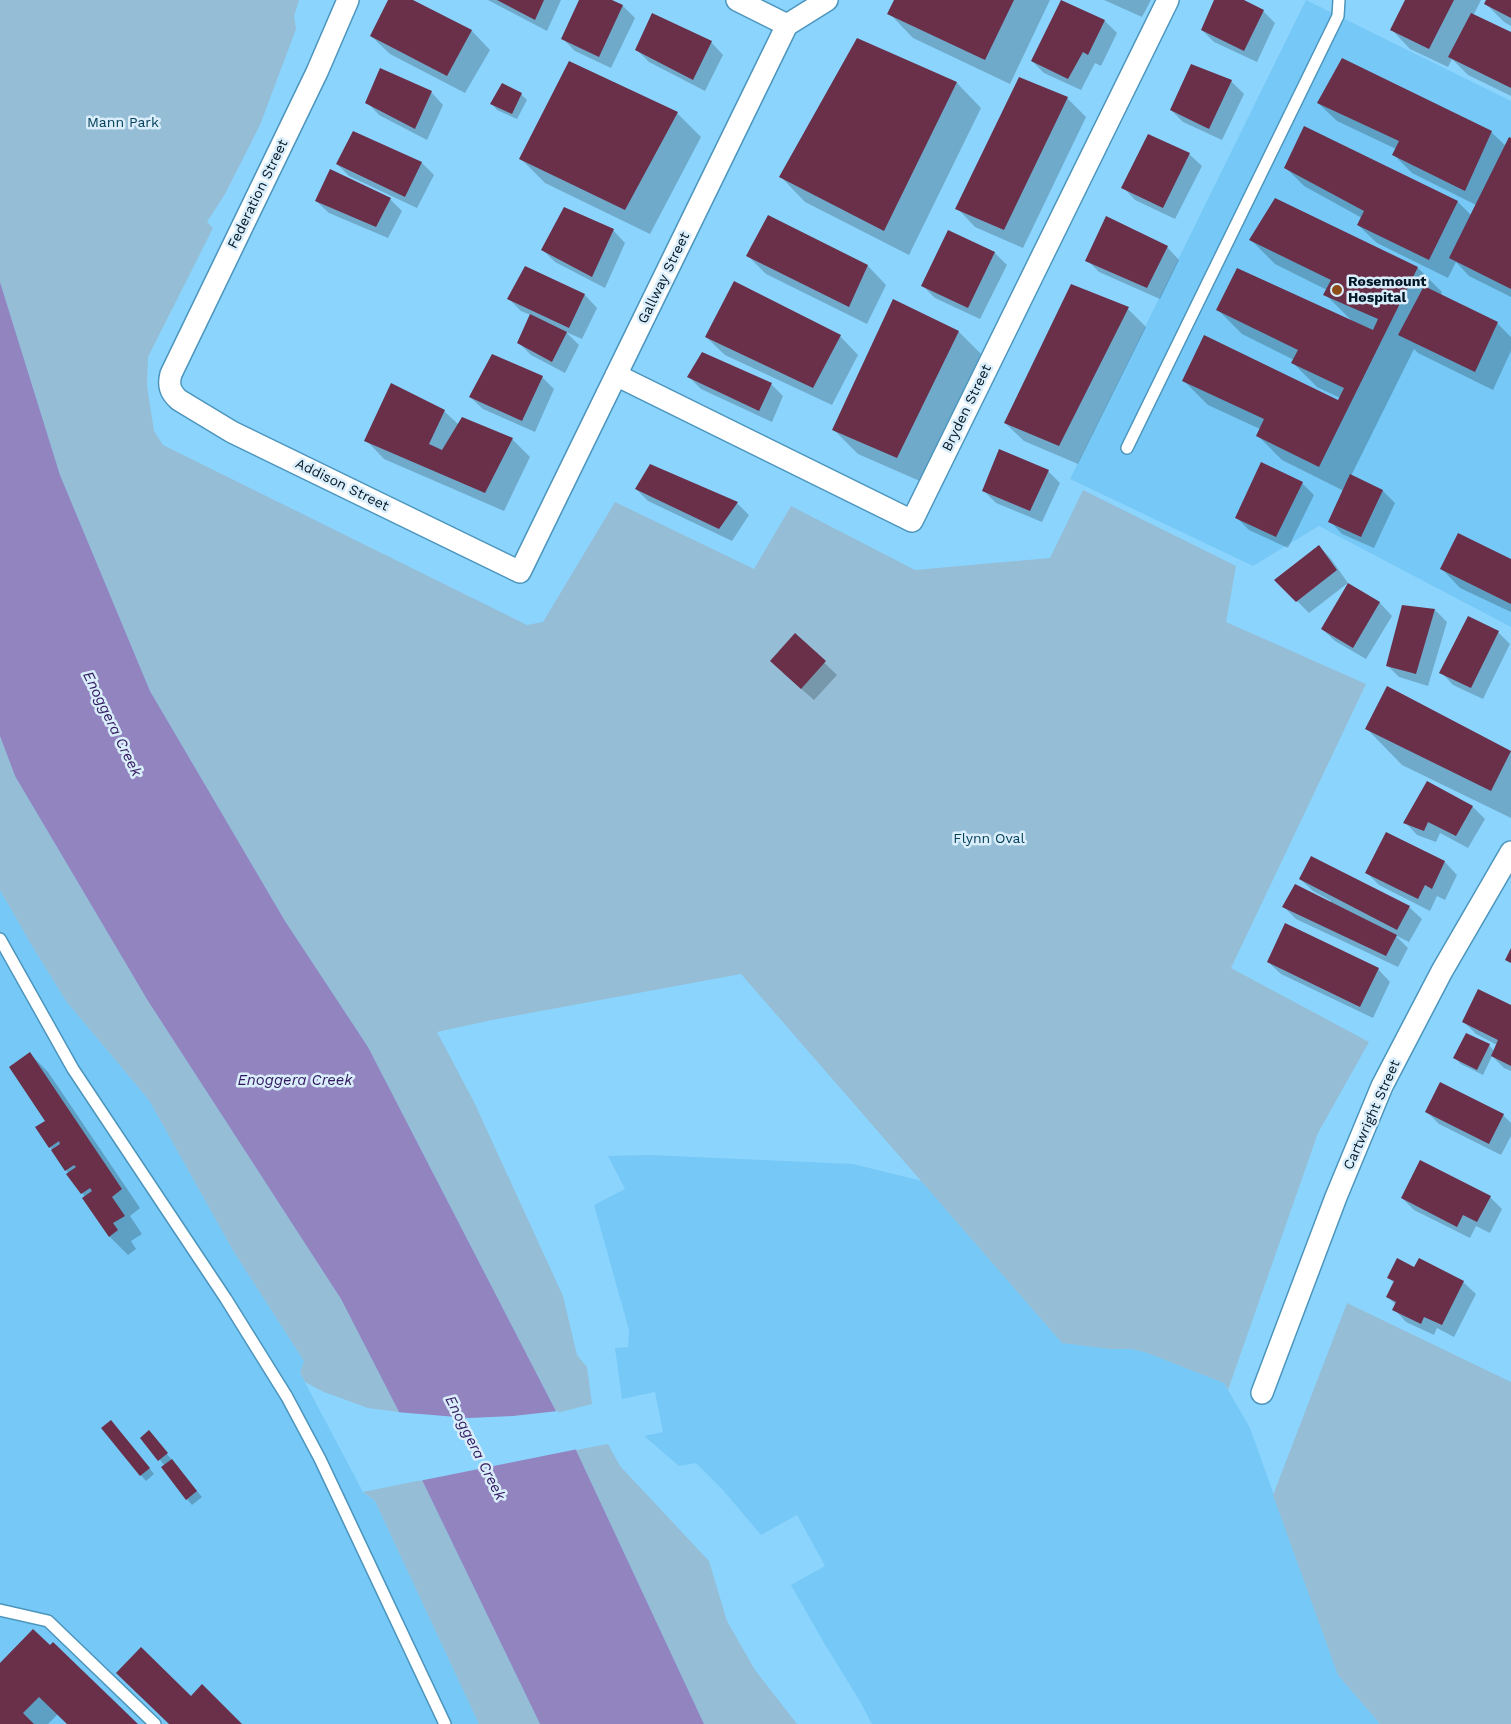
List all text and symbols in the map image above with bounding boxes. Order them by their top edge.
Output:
park label: Mann Park [87,115,159,131]
street label: Federation Street [224,137,292,251]
street label: Gallway Street [635,230,693,326]
place label: Rosemount Hospital [1348,274,1426,306]
marker: Rosemount Hospital [1330,283,1344,297]
street label: Bryden Street [939,362,995,454]
street label: Addison Street [293,455,391,515]
water label: Enoggera Creek [79,668,145,780]
park label: Flynn Oval [953,831,1025,847]
street label: Cartwright Street [1340,1057,1404,1173]
water label: Enoggera Creek [237,1072,353,1090]
water label: Enoggera Creek [441,1393,509,1503]

